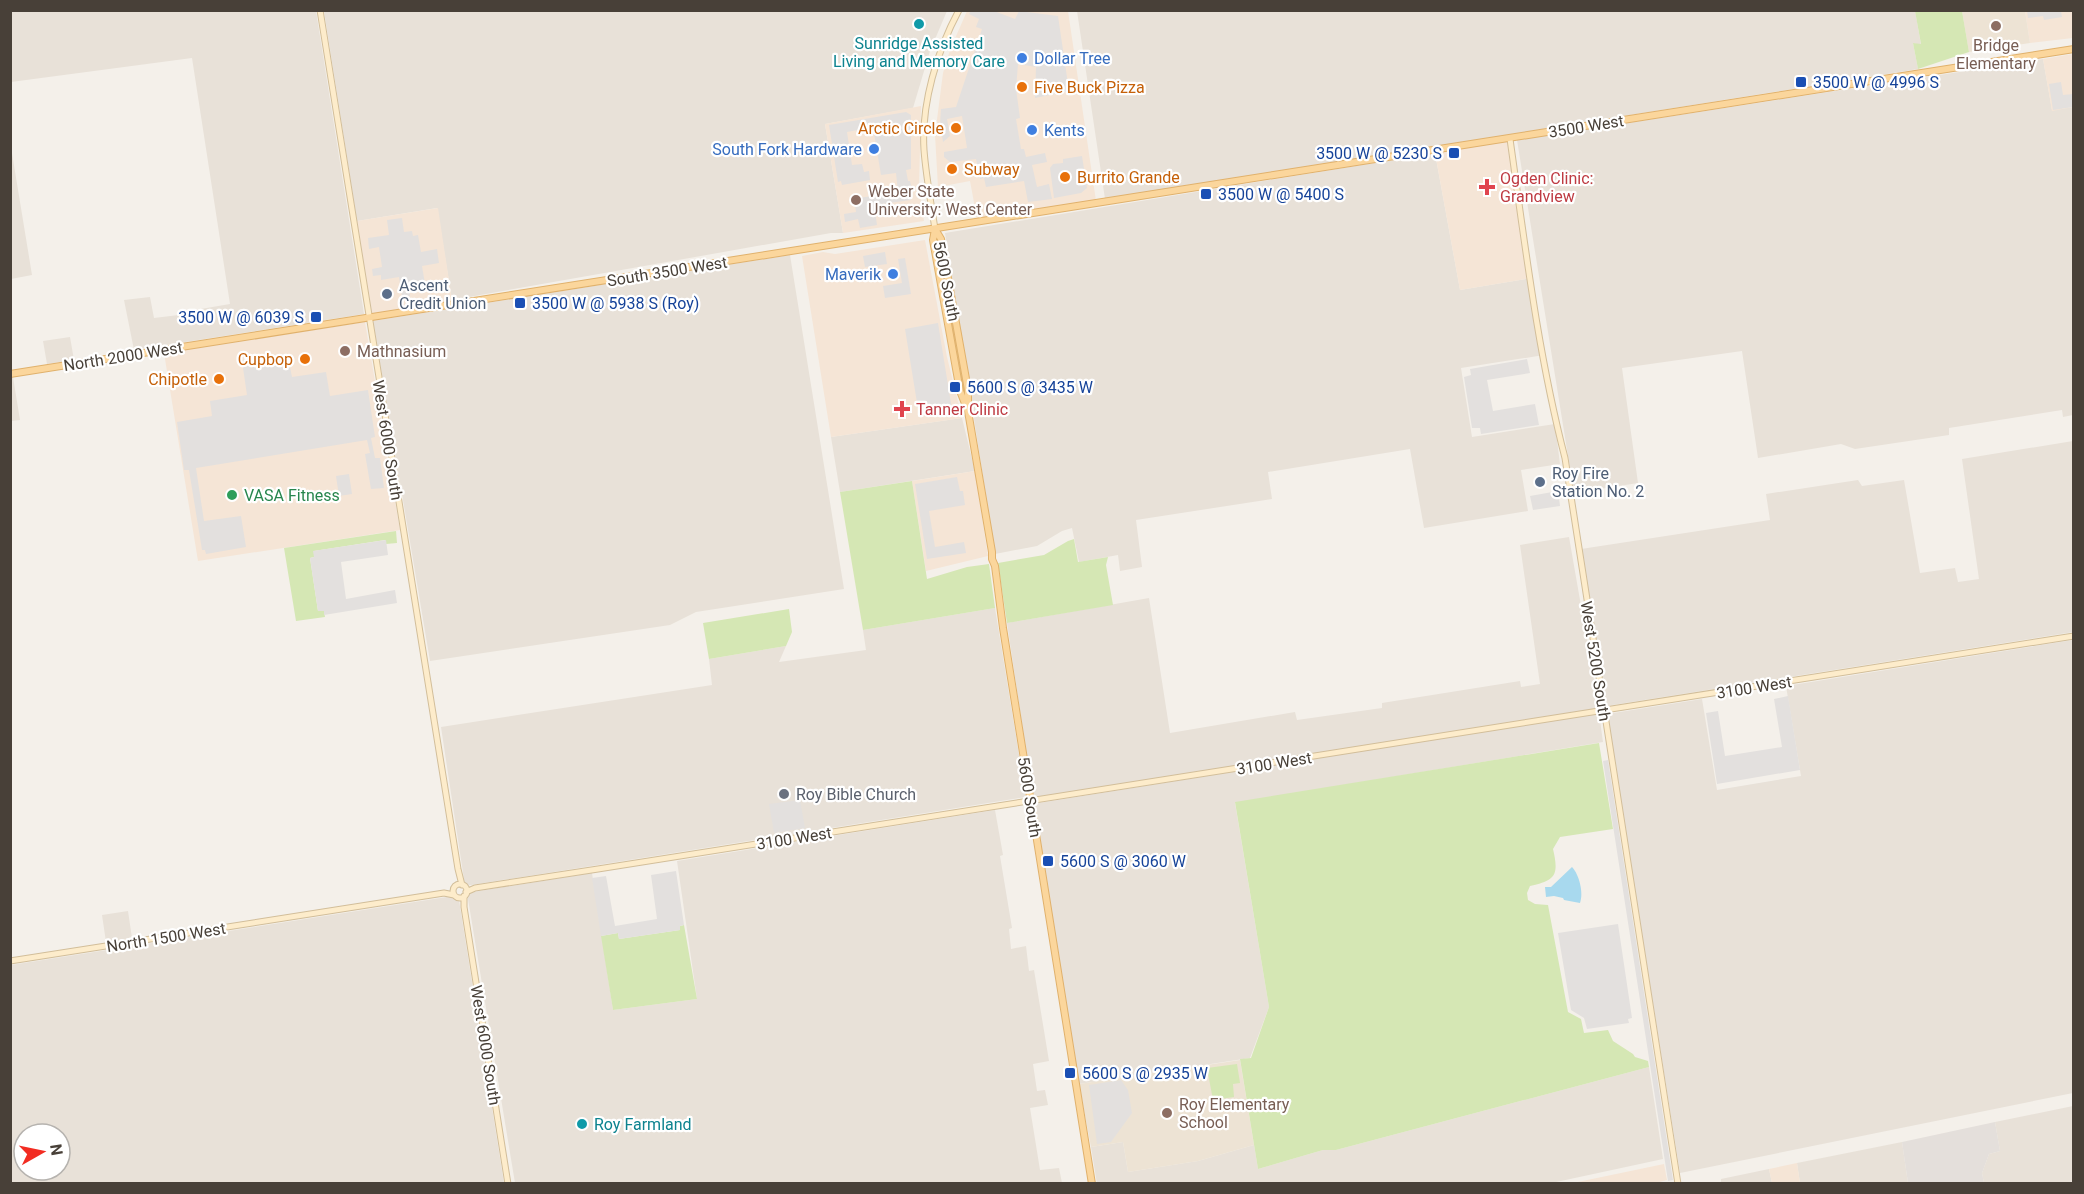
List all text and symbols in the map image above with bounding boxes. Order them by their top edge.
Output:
marker: Sunridge Assisted Living and Memory Care [912,17,926,31]
marker: Bridge Elementary [1989,19,2003,33]
place label: Sunridge Assisted Living and Memory Care [833,34,1005,71]
place label: Bridge Elementary [1956,36,2036,73]
place label: Dollar Tree [1034,49,1110,68]
marker: Dollar Tree [1015,51,1029,65]
place label: 3500 W @ 4996 S [1813,73,1939,92]
marker: 3500 W @ 4996 S [1794,75,1808,89]
place label: Five Buck Pizza [1034,78,1145,97]
marker: Five Buck Pizza [1015,80,1029,94]
street label: 3500 West [1547,111,1625,142]
place label: Arctic Circle [858,119,944,138]
marker: Arctic Circle [949,121,963,135]
place label: Kents [1044,121,1085,140]
marker: Kents [1025,123,1039,137]
place label: South Fork Hardware [712,140,862,159]
marker: South Fork Hardware [867,142,881,156]
place label: 3500 W @ 5230 S [1316,144,1442,163]
marker: 3500 W @ 5230 S [1447,146,1461,160]
place label: Subway [964,160,1020,179]
marker: Subway [945,162,959,176]
place label: Burrito Grande [1077,168,1180,187]
place label: Ogden Clinic: Grandview [1500,169,1593,206]
marker: Burrito Grande [1058,170,1072,184]
marker: Ogden Clinic: Grandview [1478,178,1496,196]
place label: Weber State University: West Center [868,182,1033,219]
place label: 3500 W @ 5400 S [1218,185,1344,204]
marker: 3500 W @ 5400 S [1199,187,1213,201]
marker: Weber State University: West Center [849,193,863,207]
street label: 5600 South [929,239,964,323]
street label: South 3500 West [606,253,728,290]
place label: Maverik [825,265,882,284]
marker: Maverik [886,267,900,281]
place label: Ascent Credit Union [399,276,486,313]
marker: Ascent Credit Union [380,287,394,301]
place label: 3500 W @ 5938 S (Roy) [532,294,699,313]
marker: 3500 W @ 5938 S (Roy) [513,296,527,310]
place label: 3500 W @ 6039 S [178,308,304,327]
marker: 3500 W @ 6039 S [309,310,323,324]
street label: North 2000 West [62,338,184,375]
place label: Mathnasium [357,342,446,361]
marker: Mathnasium [338,344,352,358]
place label: Cupbop [238,350,293,369]
marker: Cupbop [298,352,312,366]
place label: Chipotle [148,370,207,389]
marker: Chipotle [212,372,226,386]
place label: 5600 S @ 3435 W [967,378,1093,397]
street label: West 6000 South [369,379,406,501]
marker: 5600 S @ 3435 W [948,380,962,394]
marker: Tanner Clinic [893,400,911,418]
place label: Tanner Clinic [916,400,1008,419]
place label: Roy Fire Station No. 2 [1552,464,1644,501]
marker: Roy Fire Station No. 2 [1533,475,1547,489]
place label: VASA Fitness [244,486,340,505]
marker: VASA Fitness [225,488,239,502]
street label: West 5200 South [1577,600,1614,722]
street label: 3100 West [1715,672,1793,703]
street label: 3100 West [1235,748,1313,779]
street label: 5600 South [1014,755,1045,839]
place label: Roy Bible Church [796,785,916,804]
marker: Roy Bible Church [777,787,791,801]
street label: 3100 West [755,823,833,854]
place label: 5600 S @ 3060 W [1060,852,1186,871]
marker: 5600 S @ 3060 W [1041,854,1055,868]
street label: North 1500 West [105,919,227,956]
street label: West 6000 South [467,984,504,1106]
place label: 5600 S @ 2935 W [1082,1064,1208,1083]
marker: 5600 S @ 2935 W [1063,1066,1077,1080]
place label: Roy Elementary School [1179,1095,1290,1132]
marker: Roy Elementary School [1160,1106,1174,1120]
place label: Roy Farmland [594,1115,692,1134]
marker: Roy Farmland [575,1117,589,1131]
north arrow [12,1122,72,1182]
text: N [46,1143,67,1157]

